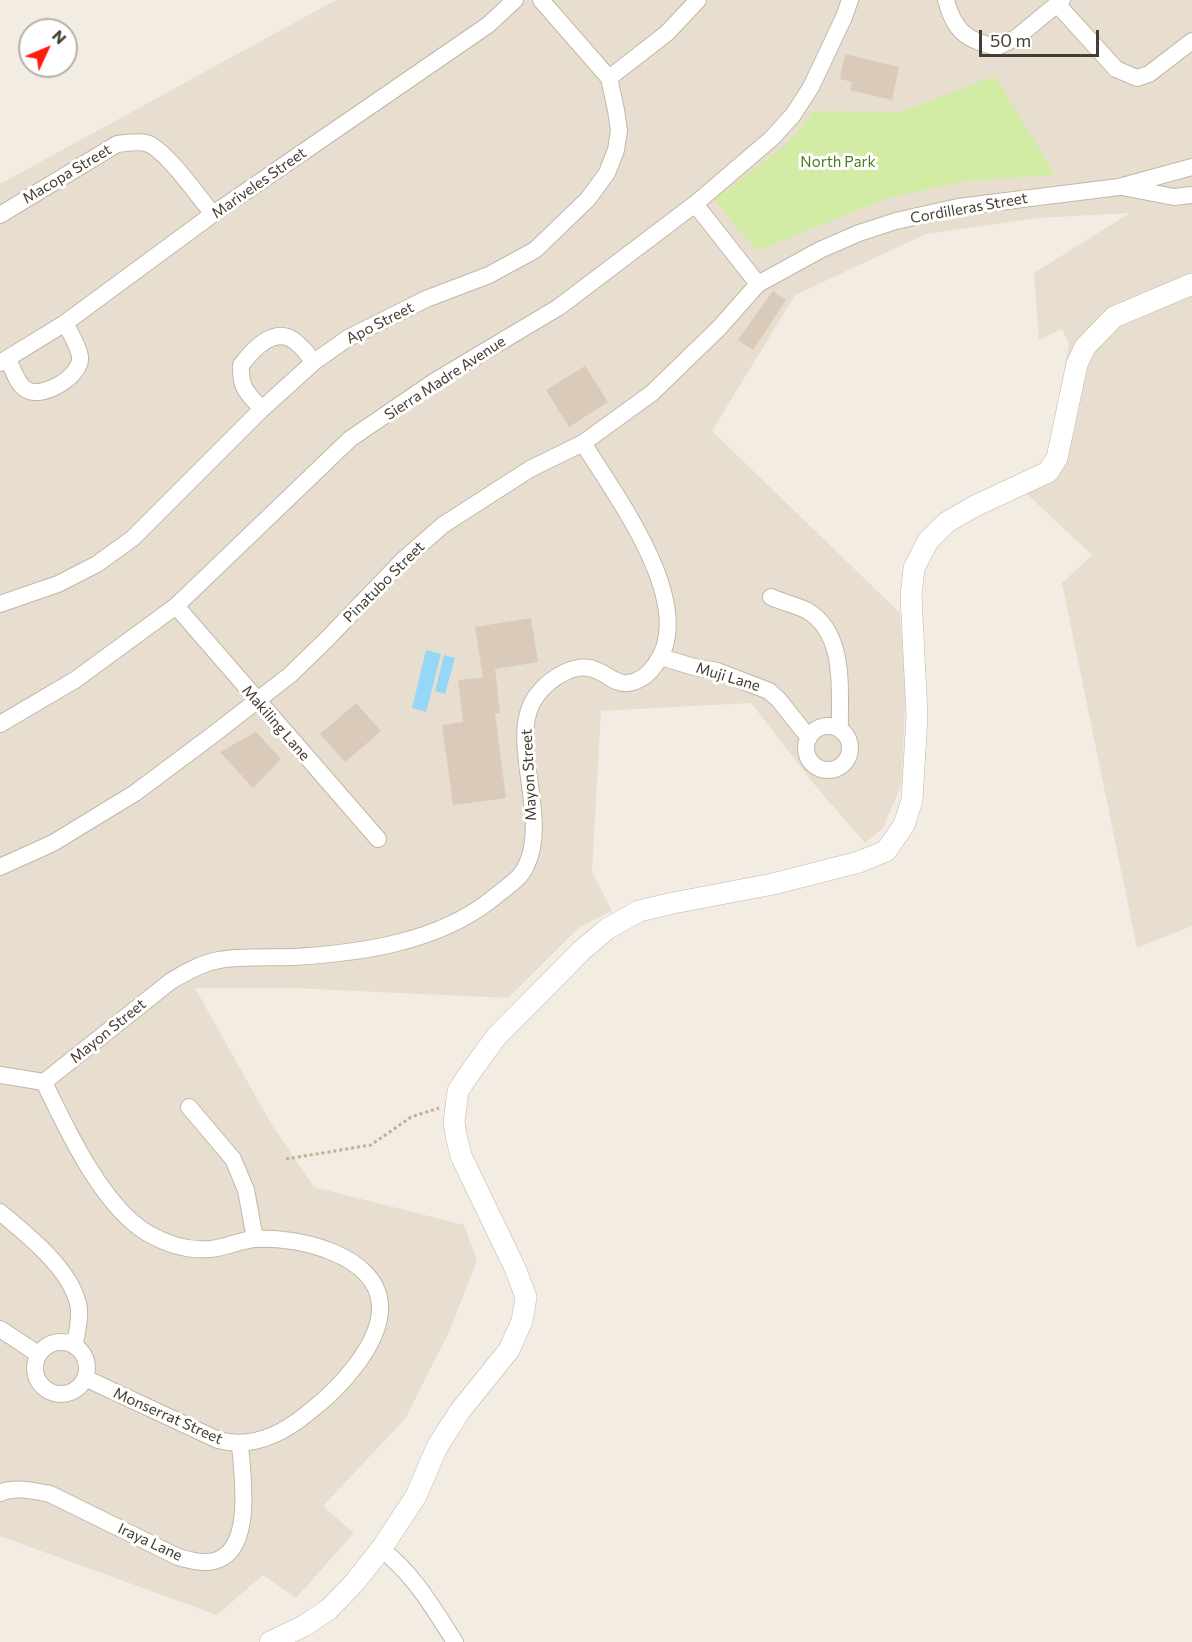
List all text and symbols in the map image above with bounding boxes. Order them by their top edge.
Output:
north arrow [18,18,78,78]
scale bar [982,18,1102,56]
text: N [49,26,71,47]
text: 50 m [990,29,1031,51]
street label: Macopa Street [19,140,115,208]
street label: Mariveles Street [208,144,310,222]
park label: North Park [800,153,876,171]
street label: Cordilleras Street [909,189,1029,227]
street label: Apo Street [343,298,417,348]
street label: Sierra Madre Avenue [381,332,509,424]
street label: Pinatubo Street [340,538,428,626]
street label: Muji Lane [694,659,762,695]
street label: Makiling Lane [238,682,314,764]
street label: Mayon Street [518,728,540,822]
street label: Mayon Street [67,995,149,1067]
street label: Monserrat Street [111,1384,225,1448]
street label: Iraya Lane [115,1519,185,1565]

